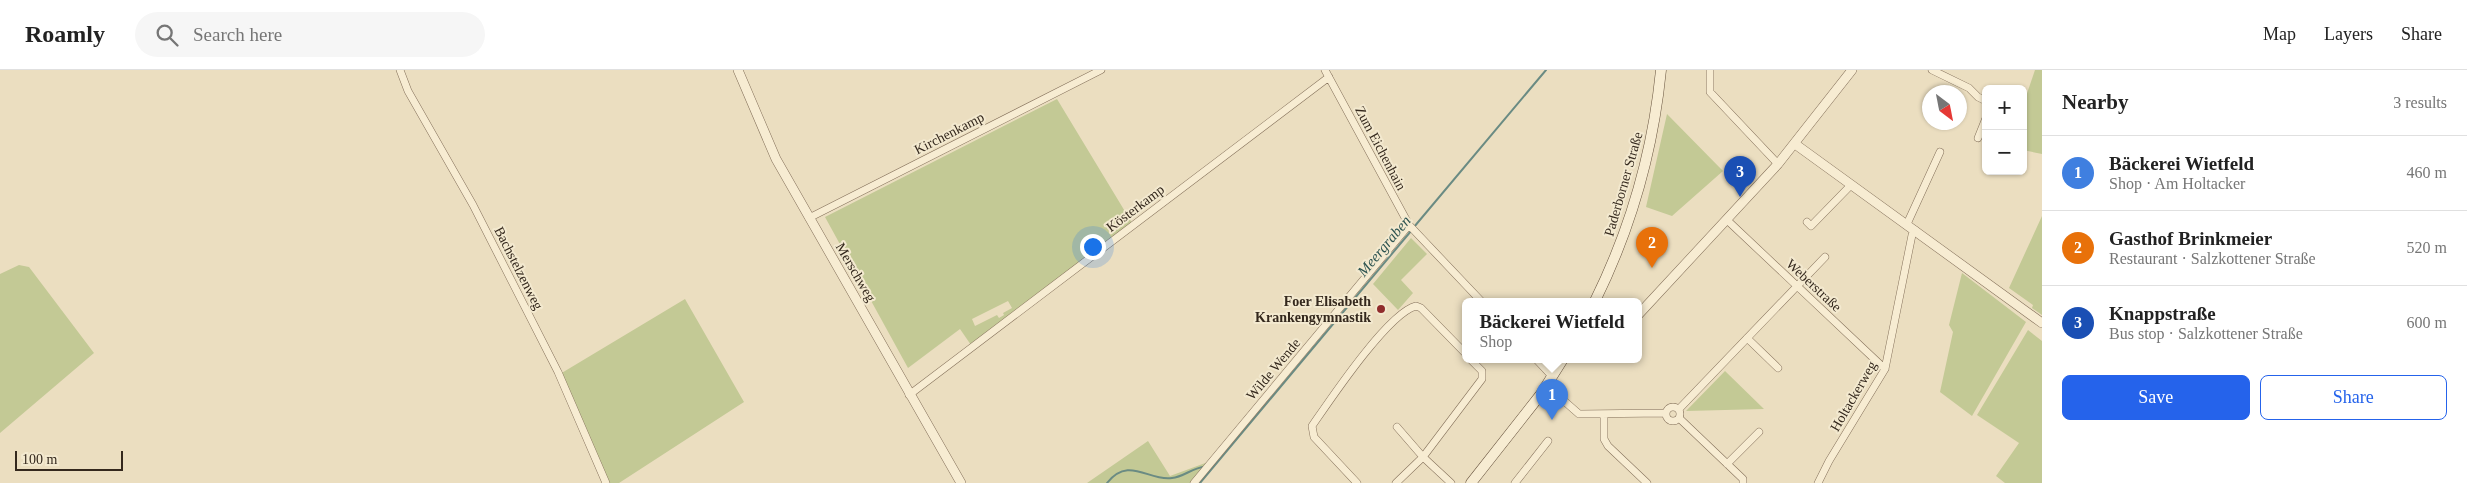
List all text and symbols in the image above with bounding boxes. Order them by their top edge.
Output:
search box [135,12,485,57]
text: Roamly [25,21,105,47]
icon: search [153,21,181,49]
text: Search here [193,24,282,45]
text: Map [2263,24,2296,44]
text: Layers [2324,24,2373,44]
text: Share [2401,24,2442,44]
north arrow [1922,85,1967,130]
map controls [1982,85,2027,175]
button: + [1982,85,2027,130]
text: Nearby [2062,90,2129,114]
text: 3 results [2393,94,2447,111]
street label: Zum Eichenhain [1352,104,1409,193]
street label: Kirchenkamp [912,109,987,157]
street label: Paderborner Straße [1601,130,1646,238]
button: − [1982,130,2027,175]
text: Bäckerei Wietfeld [2109,153,2254,174]
pin: 3 [1724,156,1756,197]
text: 1 [2074,164,2082,181]
text: 460 m [2407,164,2447,181]
text: Shop · Am Holtacker [2109,175,2245,192]
street label: Kösterkamp [1103,182,1167,235]
water label: Meergraben [1354,213,1414,280]
street label: Bachstelzenweg [491,224,546,312]
pin: 2 [1636,227,1668,268]
text: Gasthof Brinkmeier [2109,228,2272,249]
your location [1080,234,1106,260]
text: 2 [2074,239,2082,256]
text: 520 m [2407,239,2447,256]
street label: Merschweg [833,240,878,304]
text: Restaurant · Salzkottener Straße [2109,250,2316,267]
street label: Weberstraße [1783,256,1844,315]
place label: Foer Elisabeth Krankengymnastik [1255,294,1371,325]
popup [1462,298,1642,363]
marker: Foer Elisabeth Krankengymnastik [1375,303,1387,315]
text: Knappstraße [2109,303,2216,324]
text: Bäckerei Wietfeld [1479,311,1625,332]
text: 3 [2074,314,2082,331]
text: 600 m [2407,314,2447,331]
text: Bus stop · Salzkottener Straße [2109,325,2303,342]
text: Shop [1479,333,1512,350]
street label: Wilde Wende [1243,336,1303,403]
street label: Holtackerweg [1827,358,1880,434]
button: Save [2062,375,2250,420]
button: Share [2260,375,2447,420]
pin: 1 [1536,379,1568,420]
scale bar [15,448,122,471]
text: 100 m [22,452,57,467]

